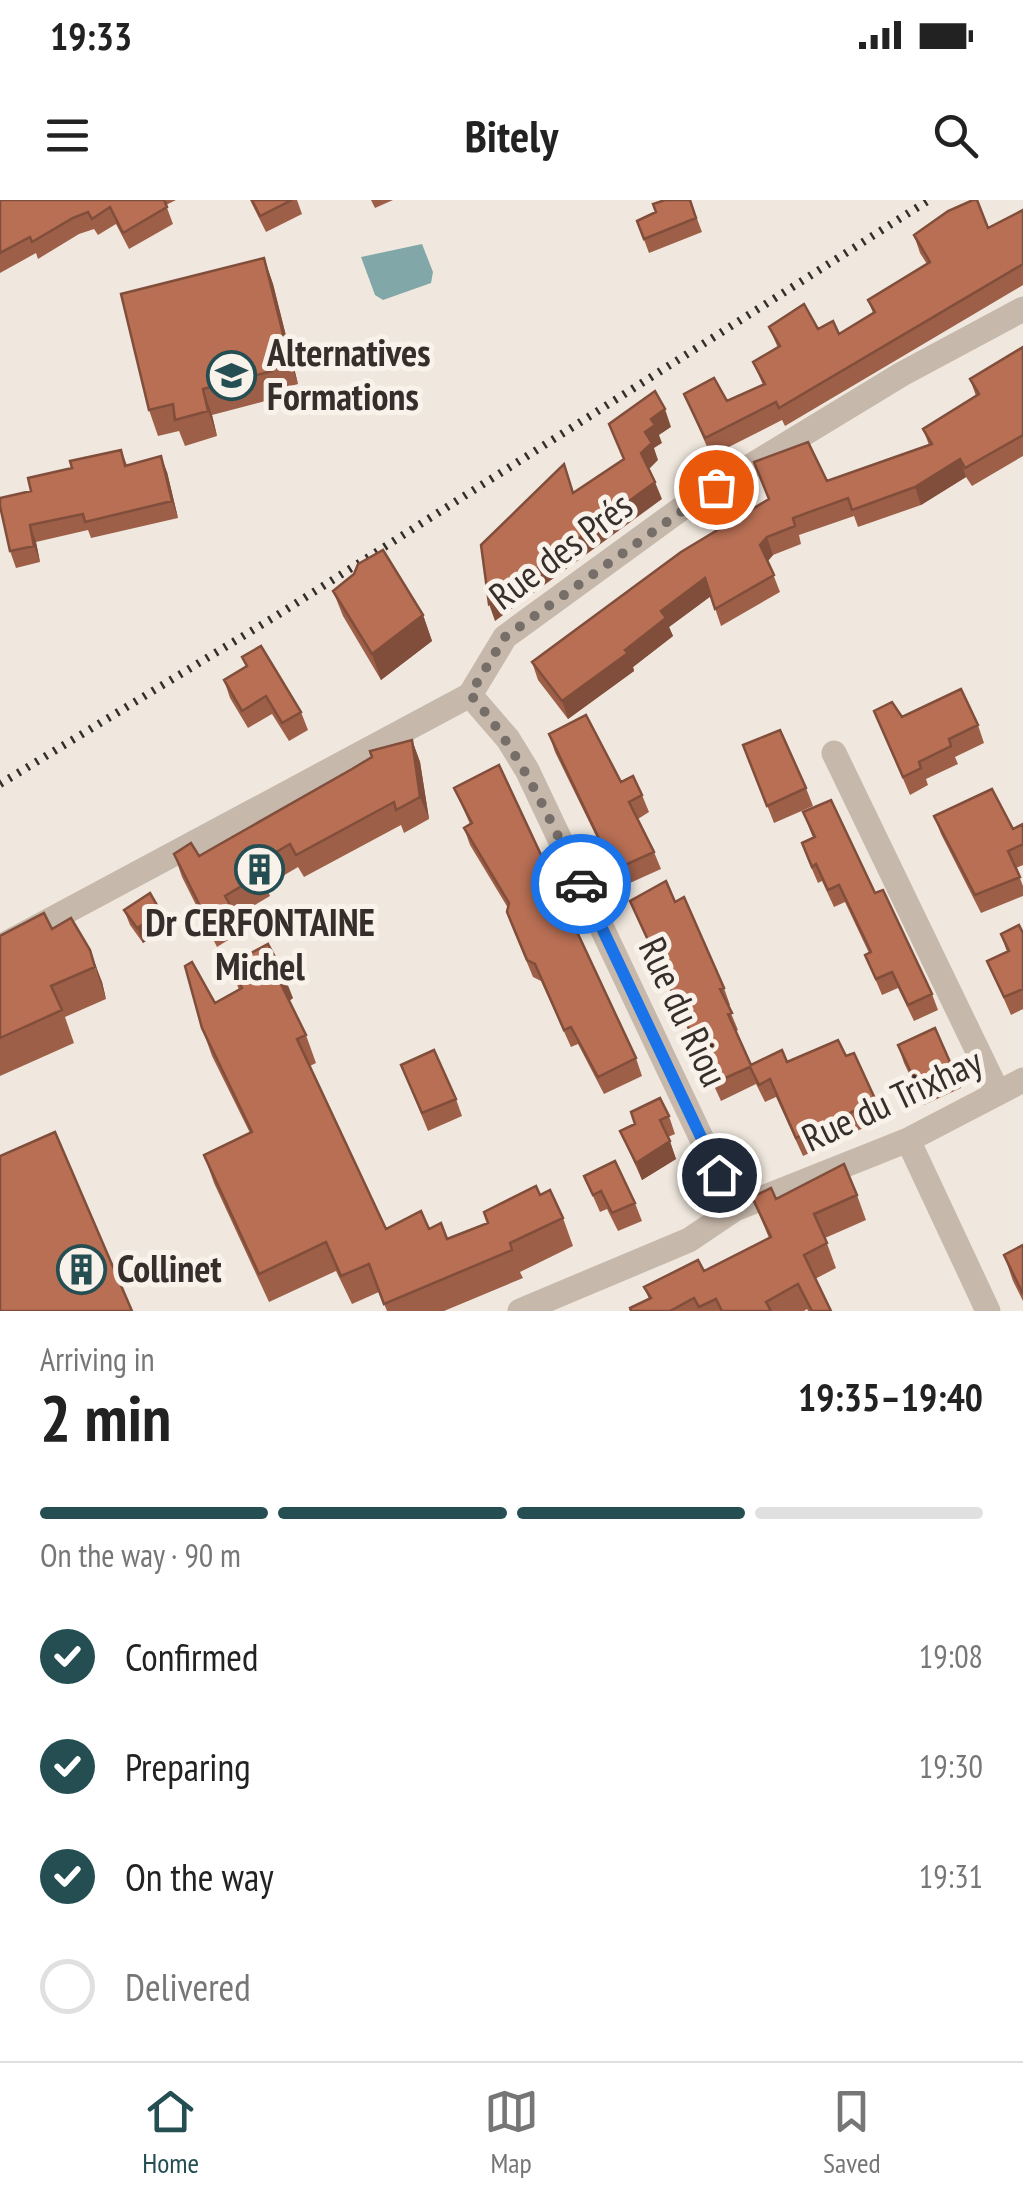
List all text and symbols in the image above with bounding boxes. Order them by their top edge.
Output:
text: 19:33 [50,11,132,60]
text: Bitely [465,106,558,164]
icon: menu [40,108,95,163]
icon: search [928,108,983,163]
place label: Alternatives Formations [266,327,431,420]
school or university icon: Alternatives Formations [206,349,258,401]
pin [674,445,759,530]
icon: bag [689,460,744,515]
street label: Rue des Prés [479,480,641,619]
courier [531,834,631,934]
building icon: Dr CERFONTAINE Michel [234,843,286,895]
icon: car [554,857,609,912]
place label: Dr CERFONTAINE Michel [145,897,375,990]
street label: Rue du Riou [629,929,740,1094]
street label: Rue du Trixhay [794,1035,990,1162]
pin [677,1133,762,1218]
icon: home [692,1148,747,1203]
building icon: Collinet [56,1243,108,1295]
place label: Collinet [117,1243,222,1292]
text: Arriving in [40,1338,155,1380]
text: 19:35–19:40 [798,1372,983,1421]
text: 2 min [40,1375,171,1459]
text: On the way · 90 m [40,1534,241,1576]
icon: check [40,1629,95,1684]
text: Confirmed [125,1632,258,1681]
text: 19:08 [919,1635,983,1677]
icon: check [40,1739,95,1794]
text: Preparing [125,1742,251,1791]
text: 19:30 [919,1745,983,1787]
icon: check [40,1849,95,1904]
text: On the way [125,1852,273,1901]
text: 19:31 [919,1855,983,1897]
text: Delivered [125,1962,251,2011]
tab: Home [142,2084,199,2181]
tab: Map [484,2084,539,2181]
tab: Saved [823,2084,881,2181]

